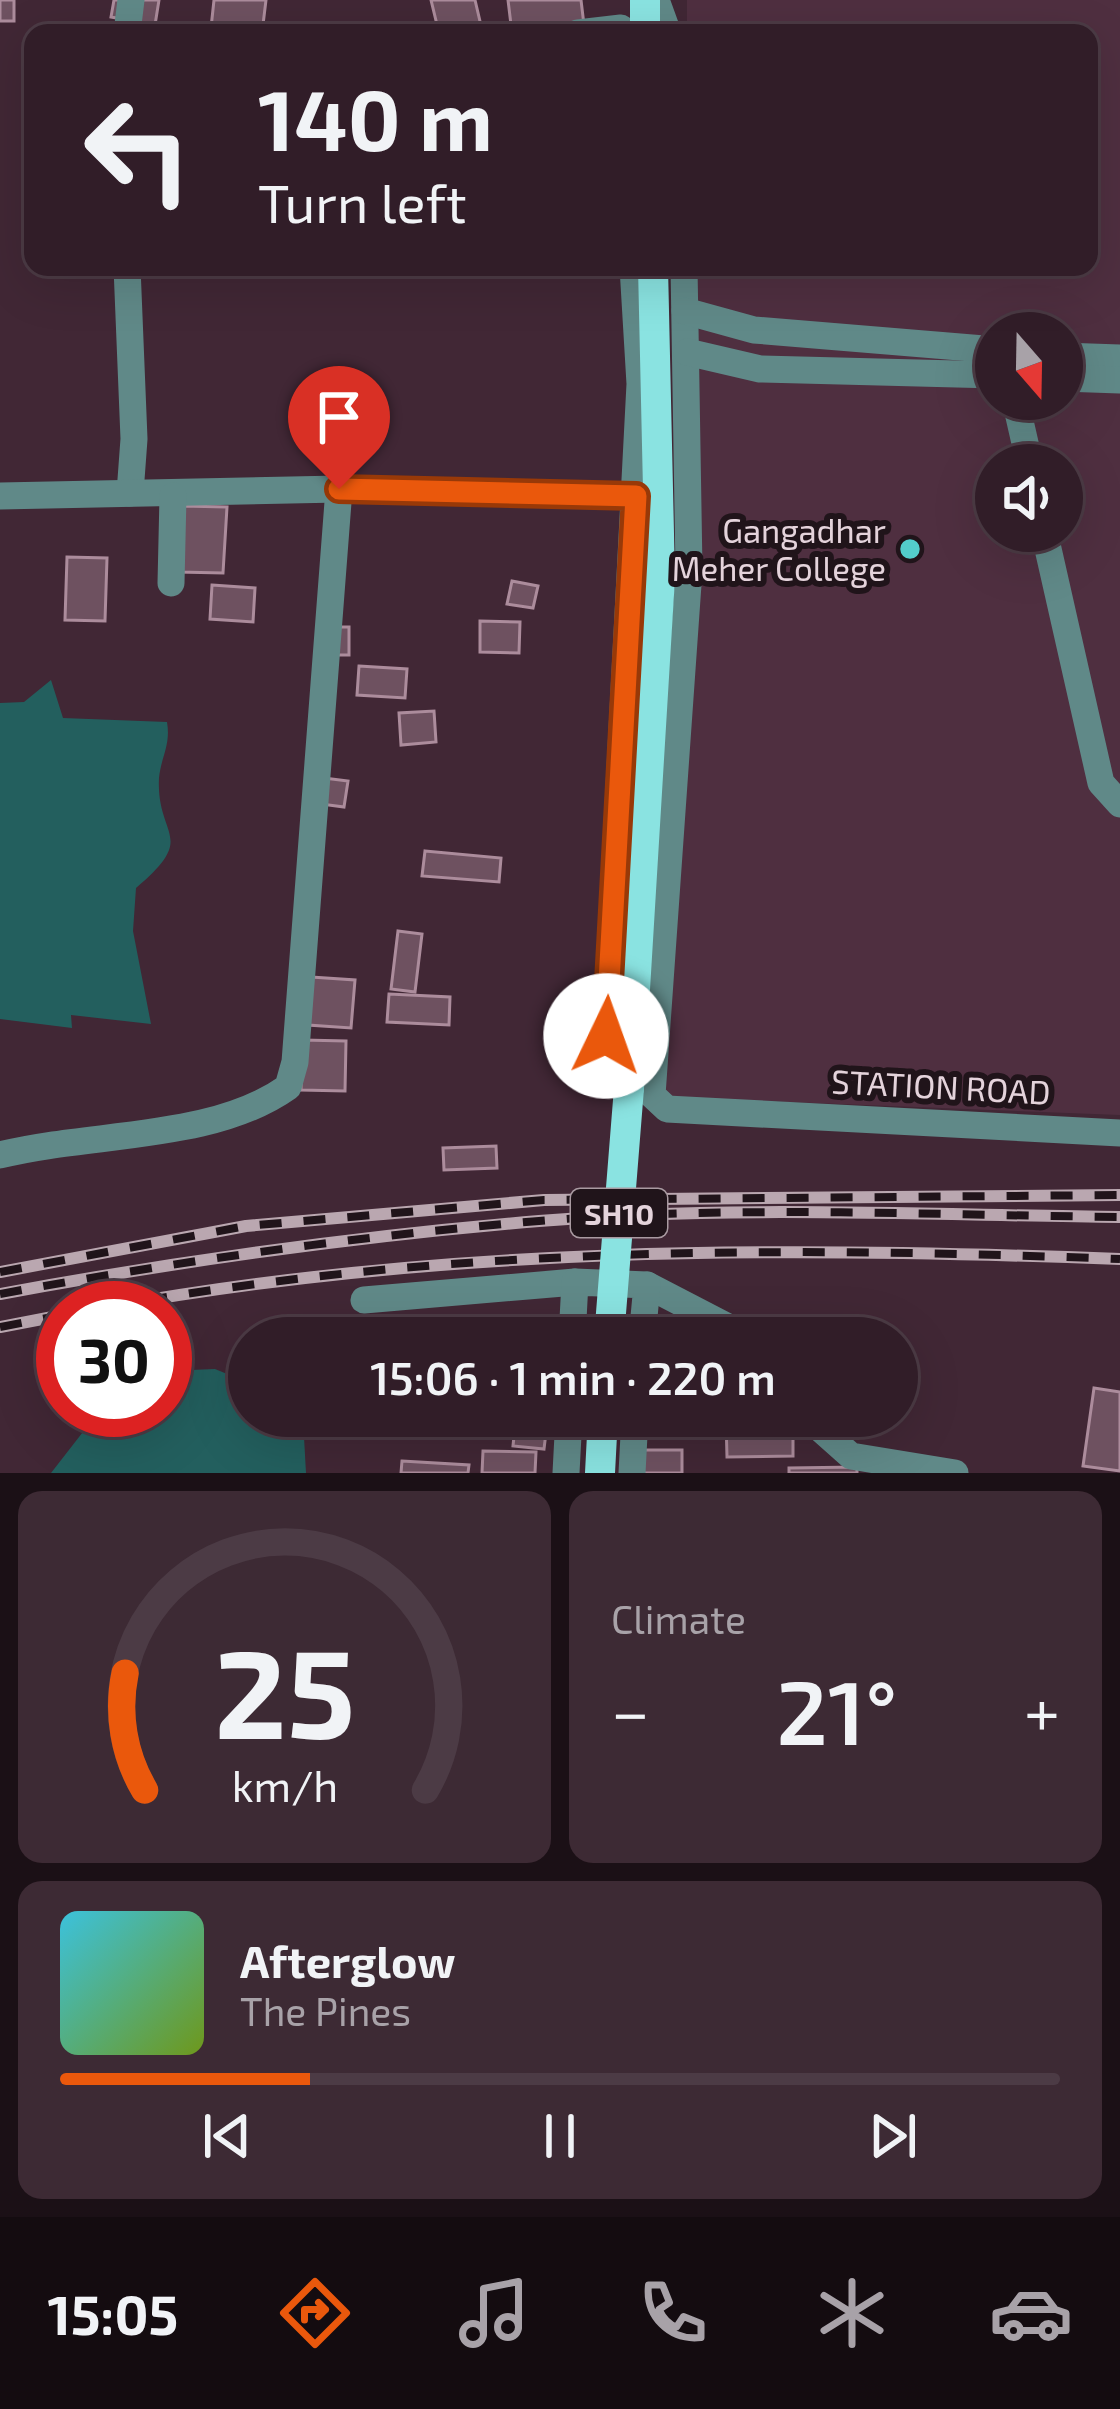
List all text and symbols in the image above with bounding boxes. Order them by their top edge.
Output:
text: 140 m [258,67,493,168]
icon: left [60,72,216,228]
text: Turn left [258,169,467,234]
north arrow [975,312,1083,420]
map controls [975,312,1083,552]
pin [288,366,390,489]
icon: arrive [306,384,372,450]
button: sound [975,444,1083,552]
place label: Gangadhar Meher College [672,510,886,588]
marker: Gangadhar Meher College [897,536,923,562]
position arrow [543,973,669,1099]
street label: STATION ROAD [830,1060,1052,1112]
road number: SH10 [571,1189,667,1237]
speed limit sign: 30 [36,1281,192,1437]
text: 15:06 · 1 min · 220 m [370,1350,776,1404]
text: Climate [611,1595,746,1642]
text: 25 [214,1614,355,1764]
text: 21° [776,1655,897,1763]
text: − [611,1670,650,1749]
text: + [1024,1670,1060,1749]
text: km/h [231,1759,338,1811]
text: Afterglow [240,1933,456,1987]
text: The Pines [240,1987,411,2034]
icon: previous [194,2103,260,2169]
icon: pause [527,2103,593,2169]
icon: next [860,2103,926,2169]
icon: directions [273,2271,357,2355]
icon: music [452,2271,536,2355]
icon: phone [631,2271,715,2355]
icon: climate [810,2271,894,2355]
icon: car [989,2271,1073,2355]
text: 15:05 [47,2281,178,2346]

